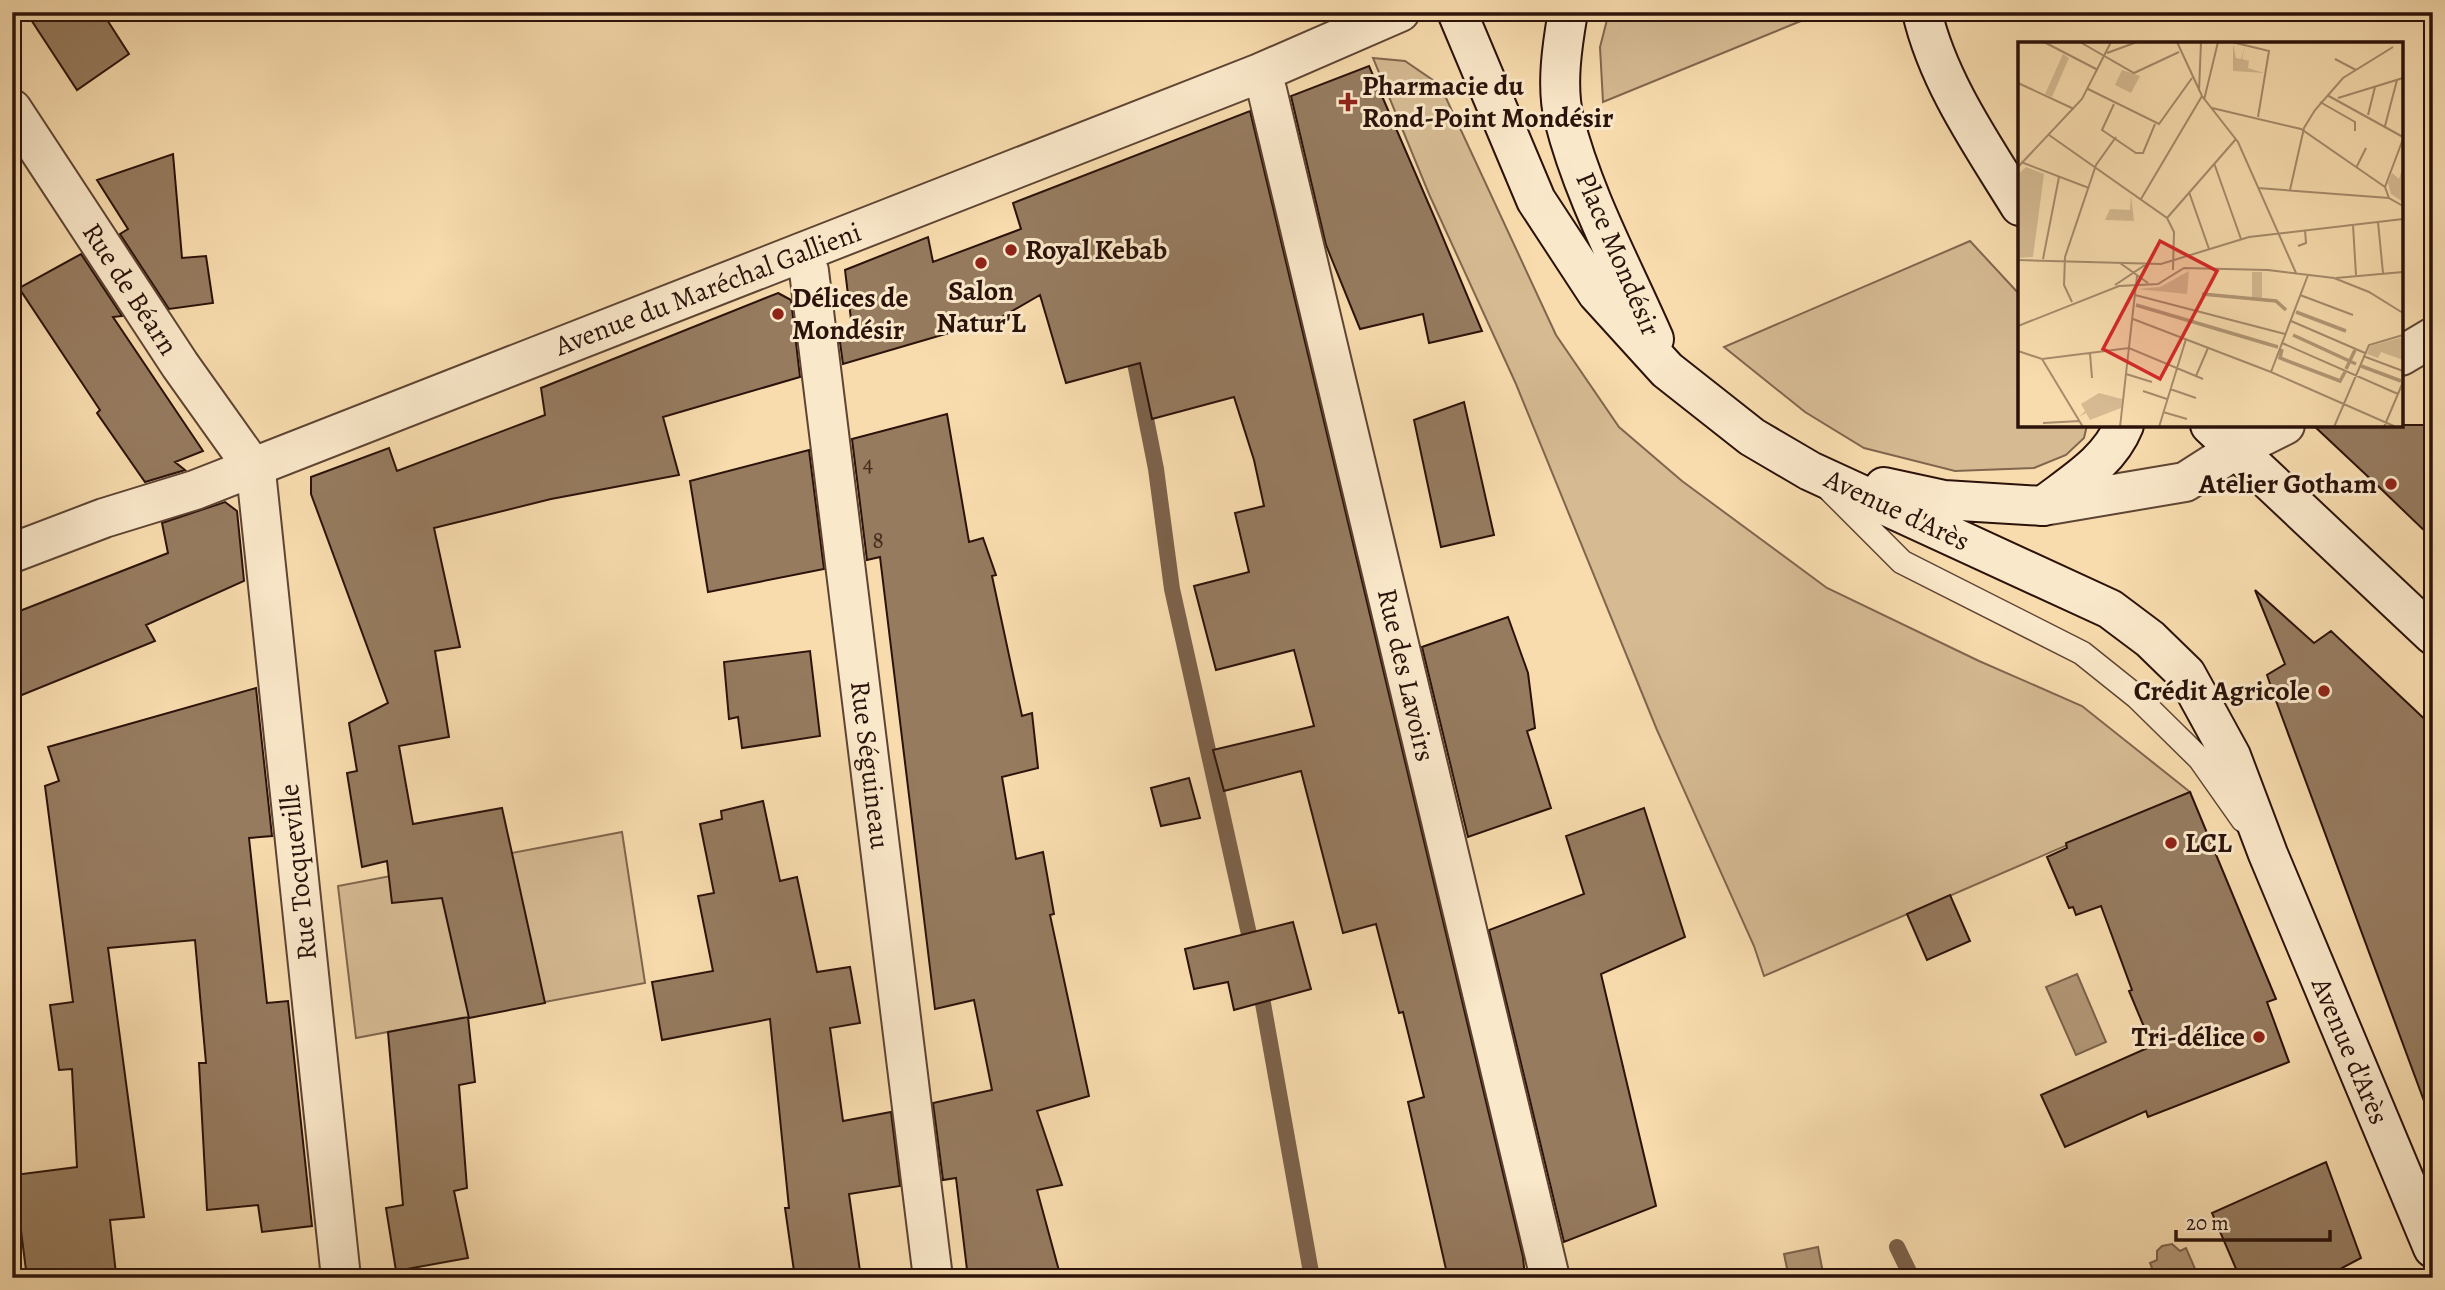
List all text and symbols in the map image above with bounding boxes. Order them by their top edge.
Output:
inset map [2018,42,2403,427]
place label: Pharmacie du Rond-Point Mondésir [1362,67,1614,137]
marker: Pharmacie du Rond-Point Mondésir [1340,94,1356,110]
street label: Place Mondésir [1566,166,1670,342]
street label: Avenue du Maréchal Gallieni [548,213,867,365]
street label: Rue de Béarn [73,215,187,363]
place label: Royal Kebab [1025,231,1167,269]
marker: Royal Kebab [1003,242,1019,258]
marker: Salon Natur'L [973,255,989,271]
place label: Salon Natur'L [936,272,1026,342]
place label: Délices de Mondésir [792,279,909,349]
marker: Délices de Mondésir [770,306,786,322]
house number: 4 [863,447,874,479]
street label: Avenue d'Arès [1817,459,1976,560]
place label: Atelier Gotham [2198,465,2377,503]
marker: Atelier Gotham [2383,476,2399,492]
house number: 8 [872,524,884,556]
street label: Rue des Lavoirs [1368,585,1444,765]
place label: Crédit Agricole [2134,672,2310,710]
street label: Rue Séguineau [841,679,899,852]
marker: Crédit Agricole [2316,683,2332,699]
street label: Rue Tocqueville [270,782,326,962]
place label: LCL [2185,824,2232,862]
marker: LCL [2163,835,2179,851]
street label: Avenue d'Arès [2302,971,2398,1130]
place label: Tri-délice [2132,1018,2245,1056]
marker: Tri-délice [2251,1029,2267,1045]
scale bar [2176,1199,2330,1243]
text: 20 m [2186,1209,2229,1237]

